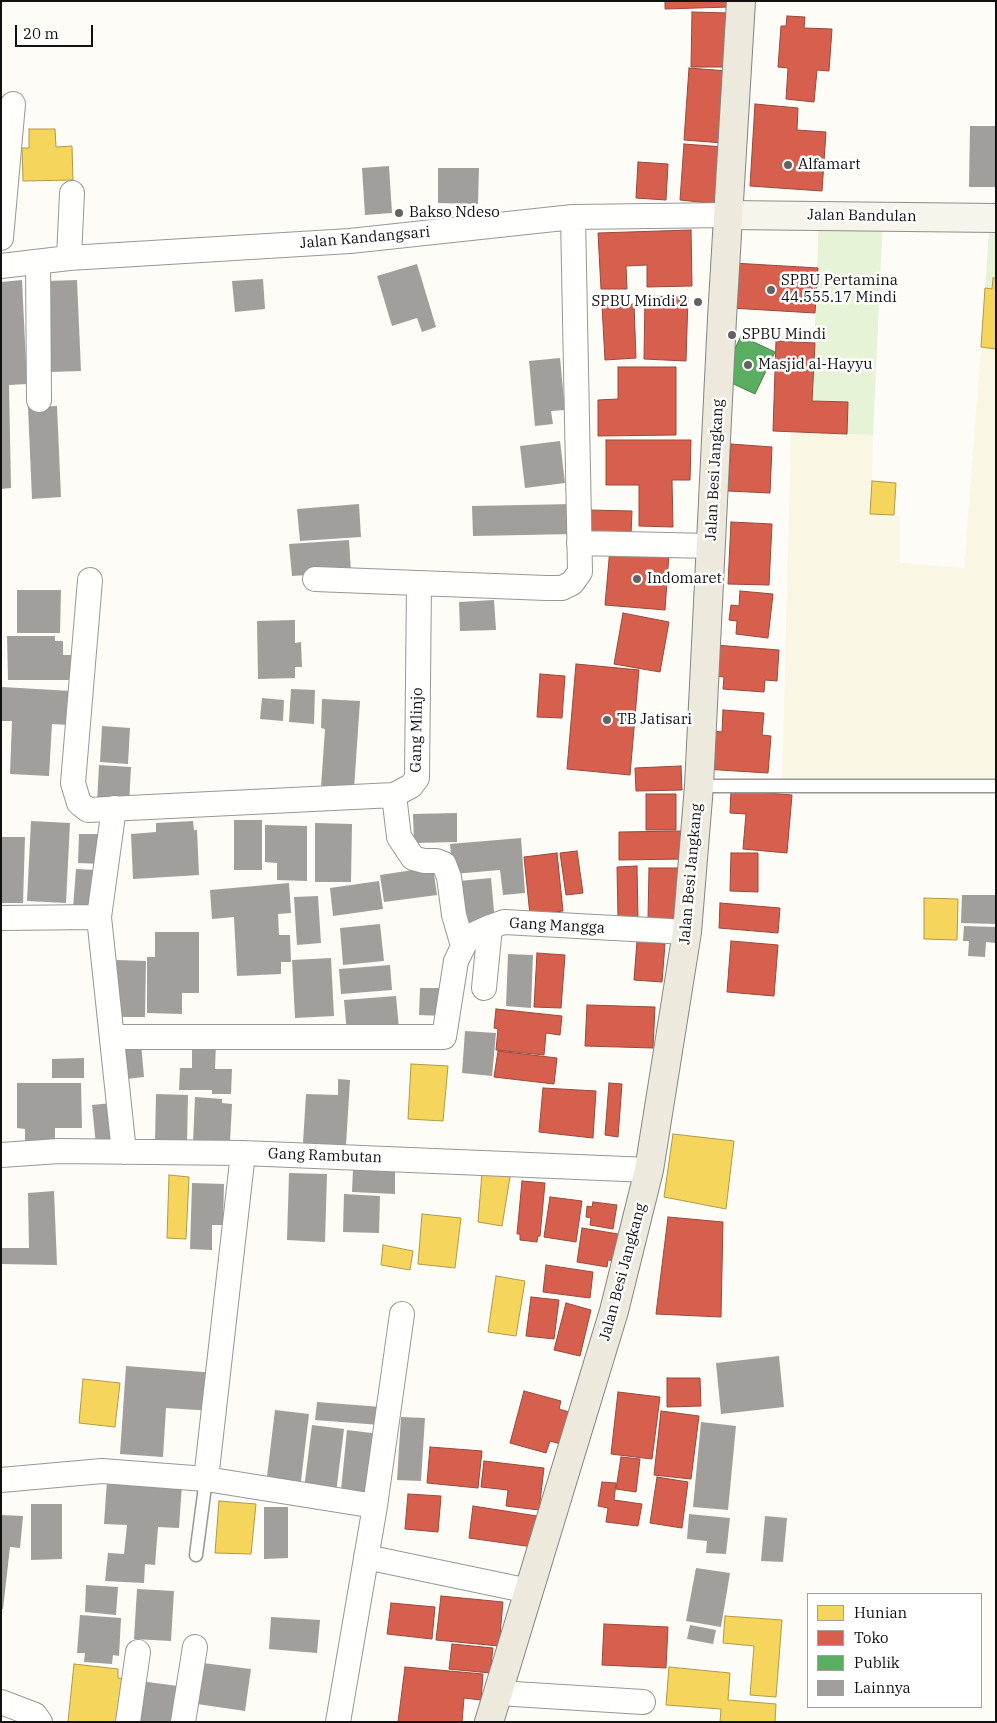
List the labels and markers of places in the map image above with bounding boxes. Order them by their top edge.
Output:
place label: Alfamart [798,156,861,174]
marker: Alfamart [782,159,794,171]
place label: Bakso Ndeso [409,204,500,222]
marker: Bakso Ndeso [393,207,405,219]
place label: SPBU Pertamina 44.555.17 Mindi [781,272,898,307]
marker: SPBU Pertamina 44.555.17 Mindi [765,284,777,296]
place label: SPBU Mindi 2 [592,293,688,311]
marker: SPBU Mindi 2 [692,296,704,308]
place label: SPBU Mindi [742,326,826,344]
marker: SPBU Mindi [726,329,738,341]
place label: Masjid al-Hayyu [758,356,873,374]
marker: Masjid al-Hayyu [742,359,754,371]
place label: Indomaret [647,570,722,588]
marker: Indomaret [631,573,643,585]
place label: TB Jatisari [617,711,692,729]
marker: TB Jatisari [601,714,613,726]

